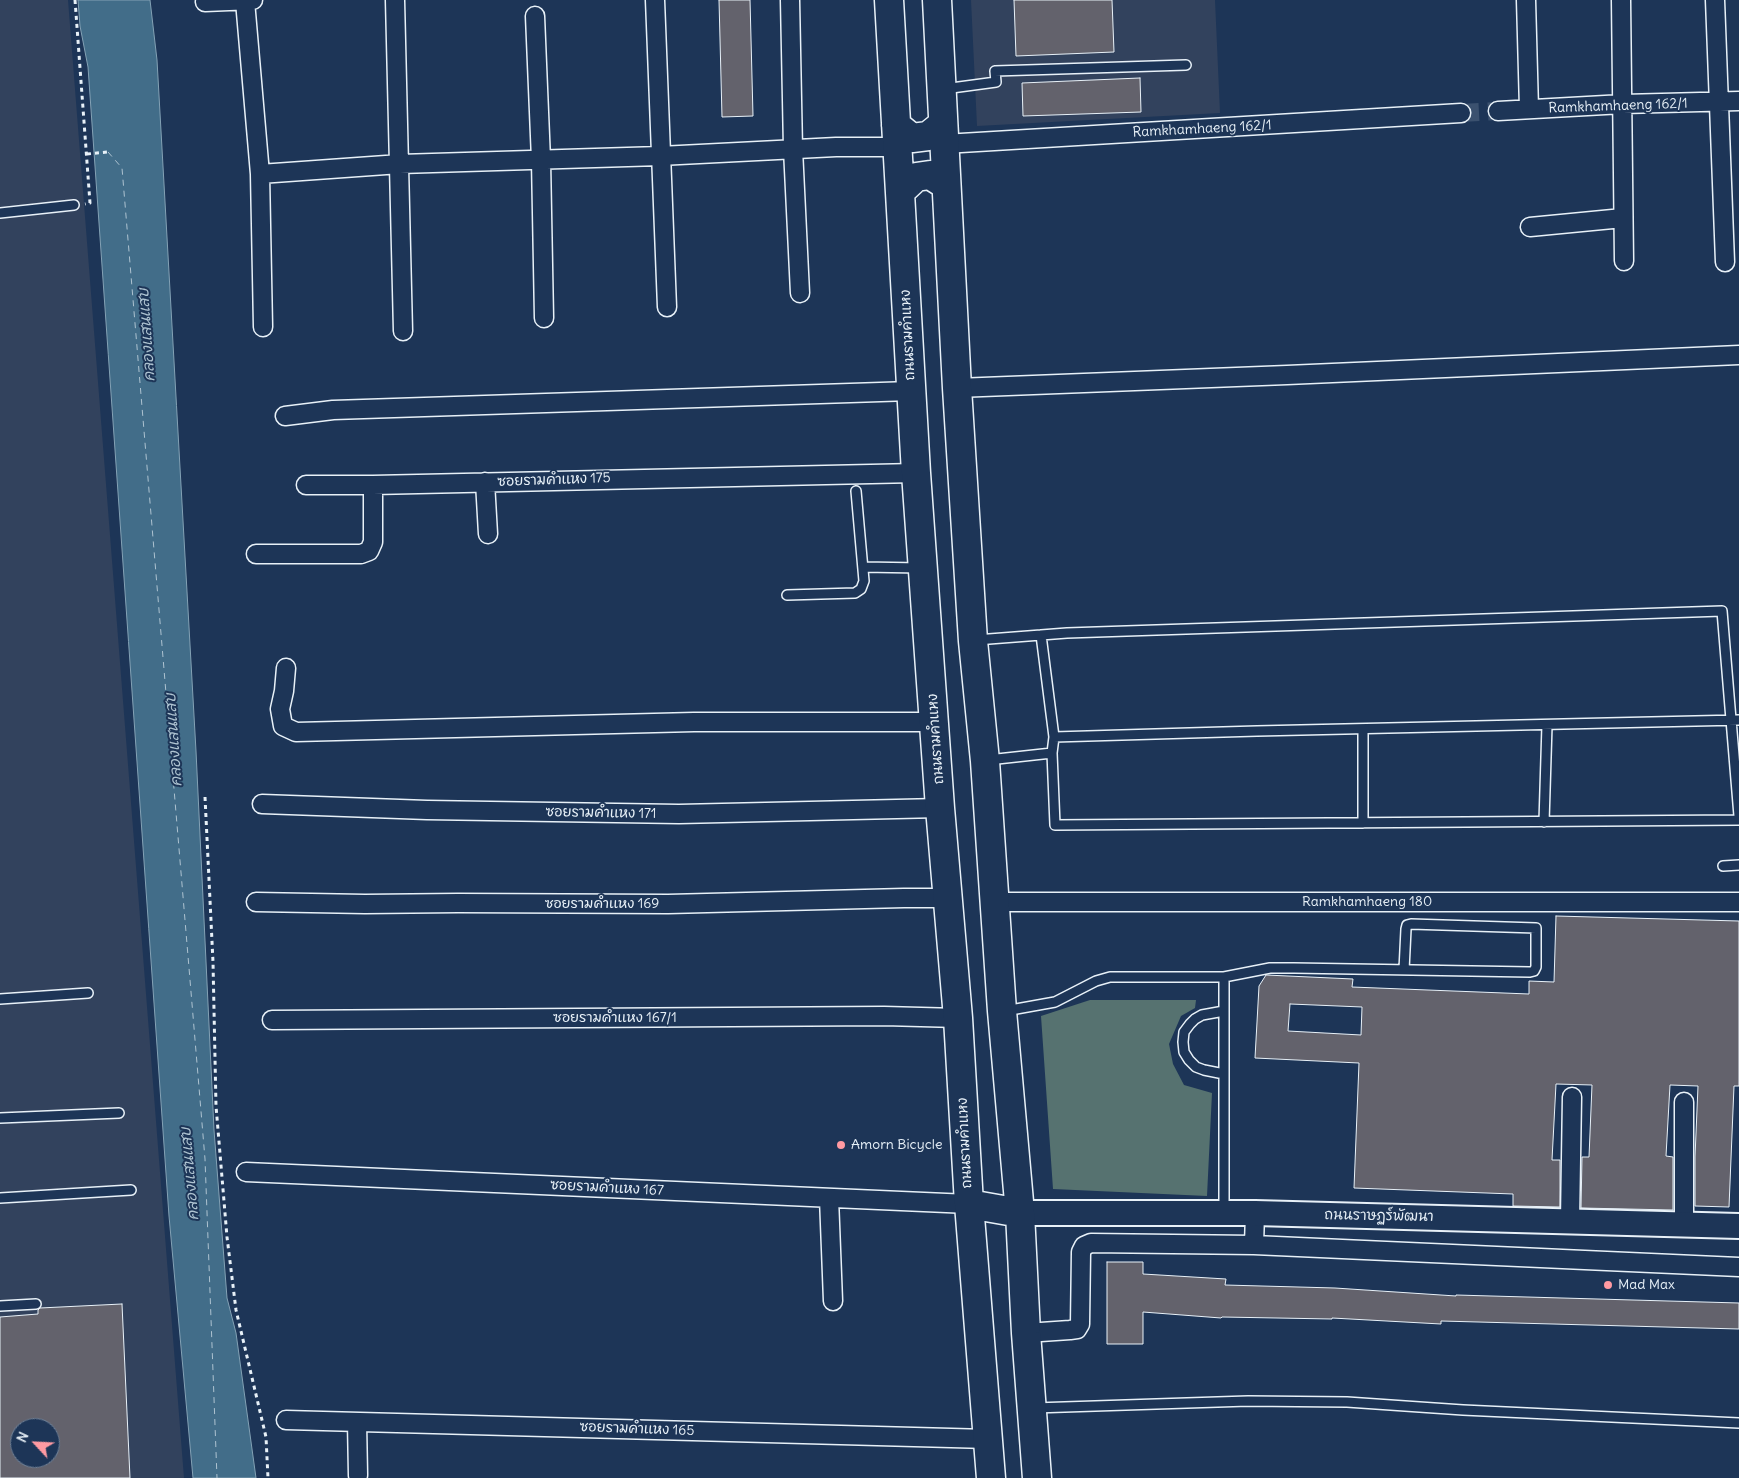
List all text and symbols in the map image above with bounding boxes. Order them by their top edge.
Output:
street label: Ramkhamhaeng 162/1 [1548,95,1688,117]
street label: Ramkhamhaeng 162/1 [1132,117,1272,141]
water label: คลองแสนแสบ [135,288,159,382]
street label: ถนนรามคำแหง [897,289,919,381]
street label: ซอยรามคำแหง 175 [497,470,611,490]
water label: คลองแสนแสบ [162,693,186,787]
street label: ถนนรามคำแหง [924,693,948,785]
street label: ซอยรามคำแหง 171 [545,804,657,822]
street label: Ramkhamhaeng 180 [1302,894,1432,910]
street label: ซอยรามคำแหง 169 [545,896,659,912]
street label: ซอยรามคำแหง 167/1 [553,1010,677,1026]
street label: ถนนรามคำแหง [954,1097,976,1189]
water label: คลองแสนแสบ [177,1127,203,1221]
place label: Amorn Bicycle [851,1137,942,1153]
marker: Amorn Bicycle [835,1139,847,1151]
street label: ซอยรามคำแหง 167 [550,1177,664,1199]
street label: ถนนราษฏร์พัฒนา [1324,1207,1434,1225]
place label: Mad Max [1618,1277,1675,1293]
marker: Mad Max [1602,1279,1614,1291]
north arrow [10,1418,60,1468]
street label: ซอยรามคำแหง 165 [579,1419,695,1439]
text: N [12,1429,33,1445]

